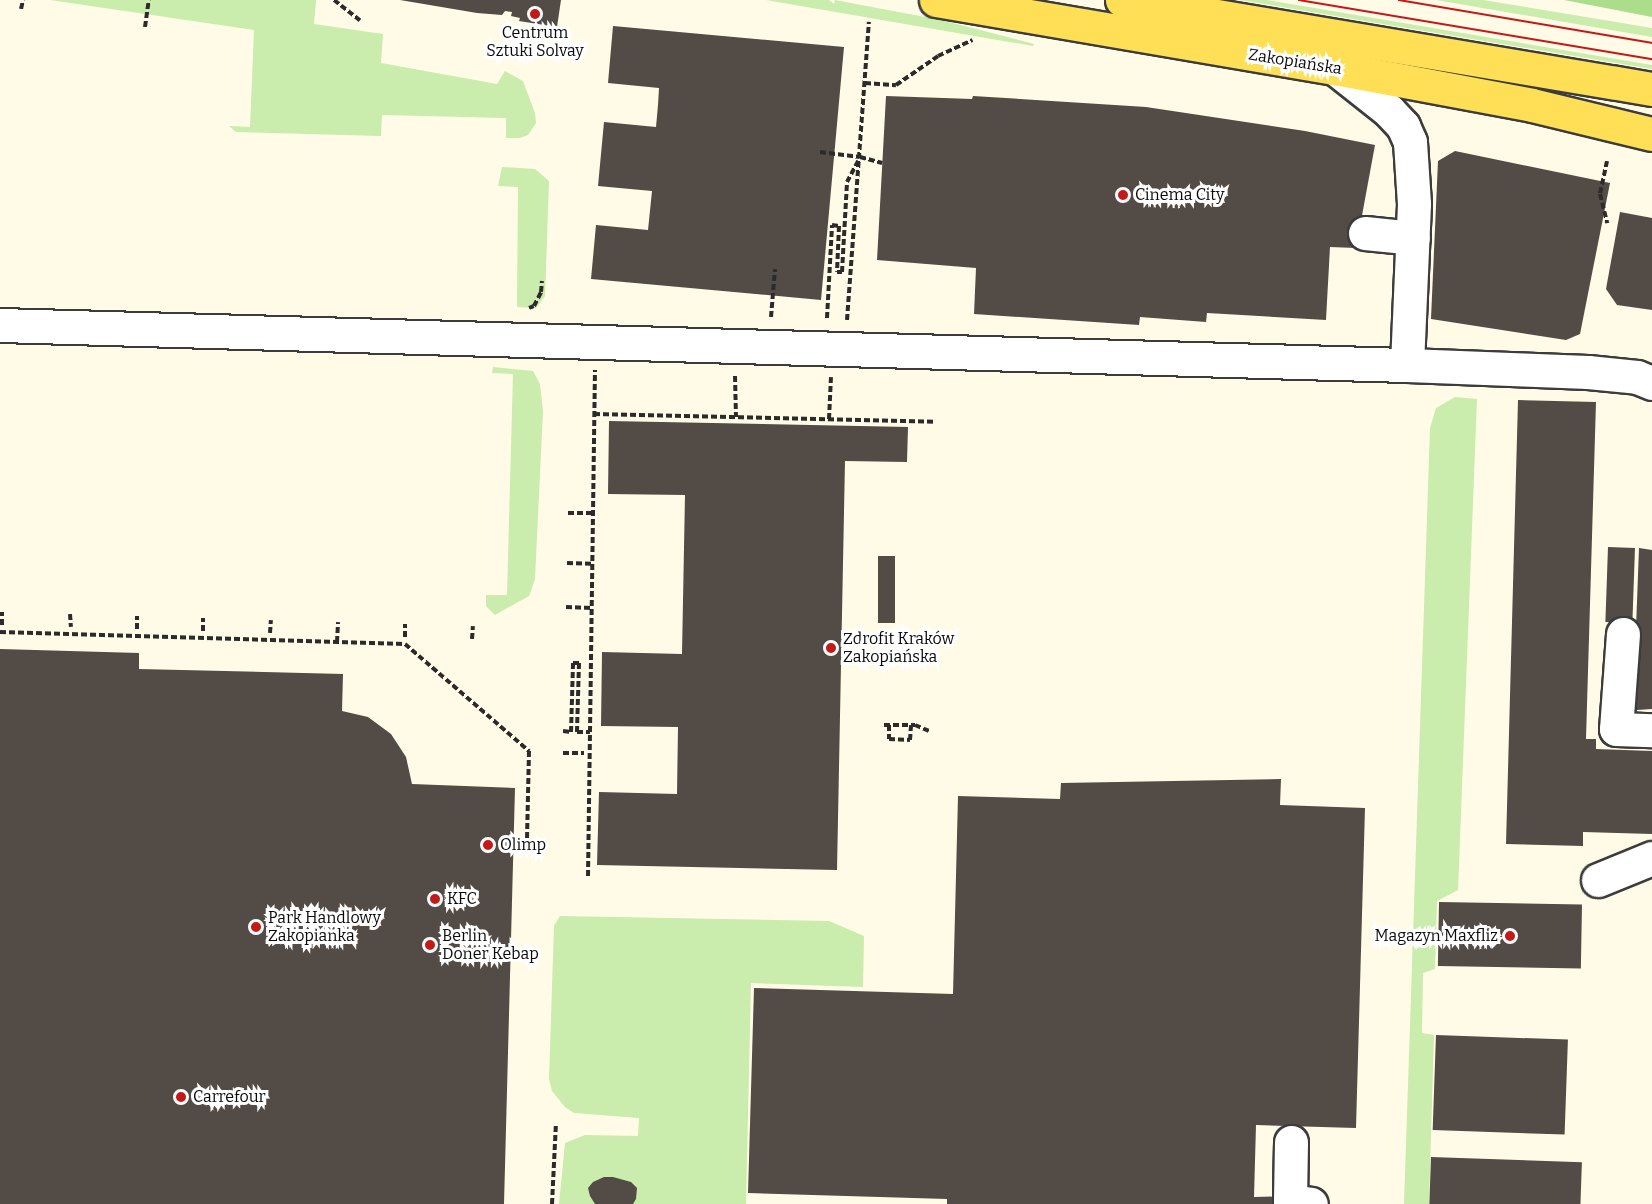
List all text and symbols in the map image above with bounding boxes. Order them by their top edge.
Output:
marker: Centrum Sztuki Solvay [528,7,542,21]
place label: Centrum Sztuki Solvay [486,23,584,61]
street label: Zakopiańska [1247,45,1343,79]
place label: Cinema City [1135,185,1224,205]
marker: Cinema City [1116,188,1130,202]
place label: Zdrofit Kraków Zakopiańska [843,629,954,667]
marker: Zdrofit Kraków Zakopiańska [824,641,838,655]
place label: Olimp [500,835,546,855]
marker: Olimp [481,838,495,852]
place label: KFC [447,889,477,909]
marker: KFC [428,892,442,906]
place label: Park Handlowy Zakopianka [268,908,381,946]
marker: Park Handlowy Zakopianka [249,920,263,934]
place label: Berlin Doner Kebap [442,926,539,964]
place label: Magazyn Maxfliz [1375,926,1498,946]
marker: Magazyn Maxfliz [1503,929,1517,943]
marker: Berlin Doner Kebap [423,938,437,952]
place label: Carrefour [193,1087,266,1107]
marker: Carrefour [174,1090,188,1104]

